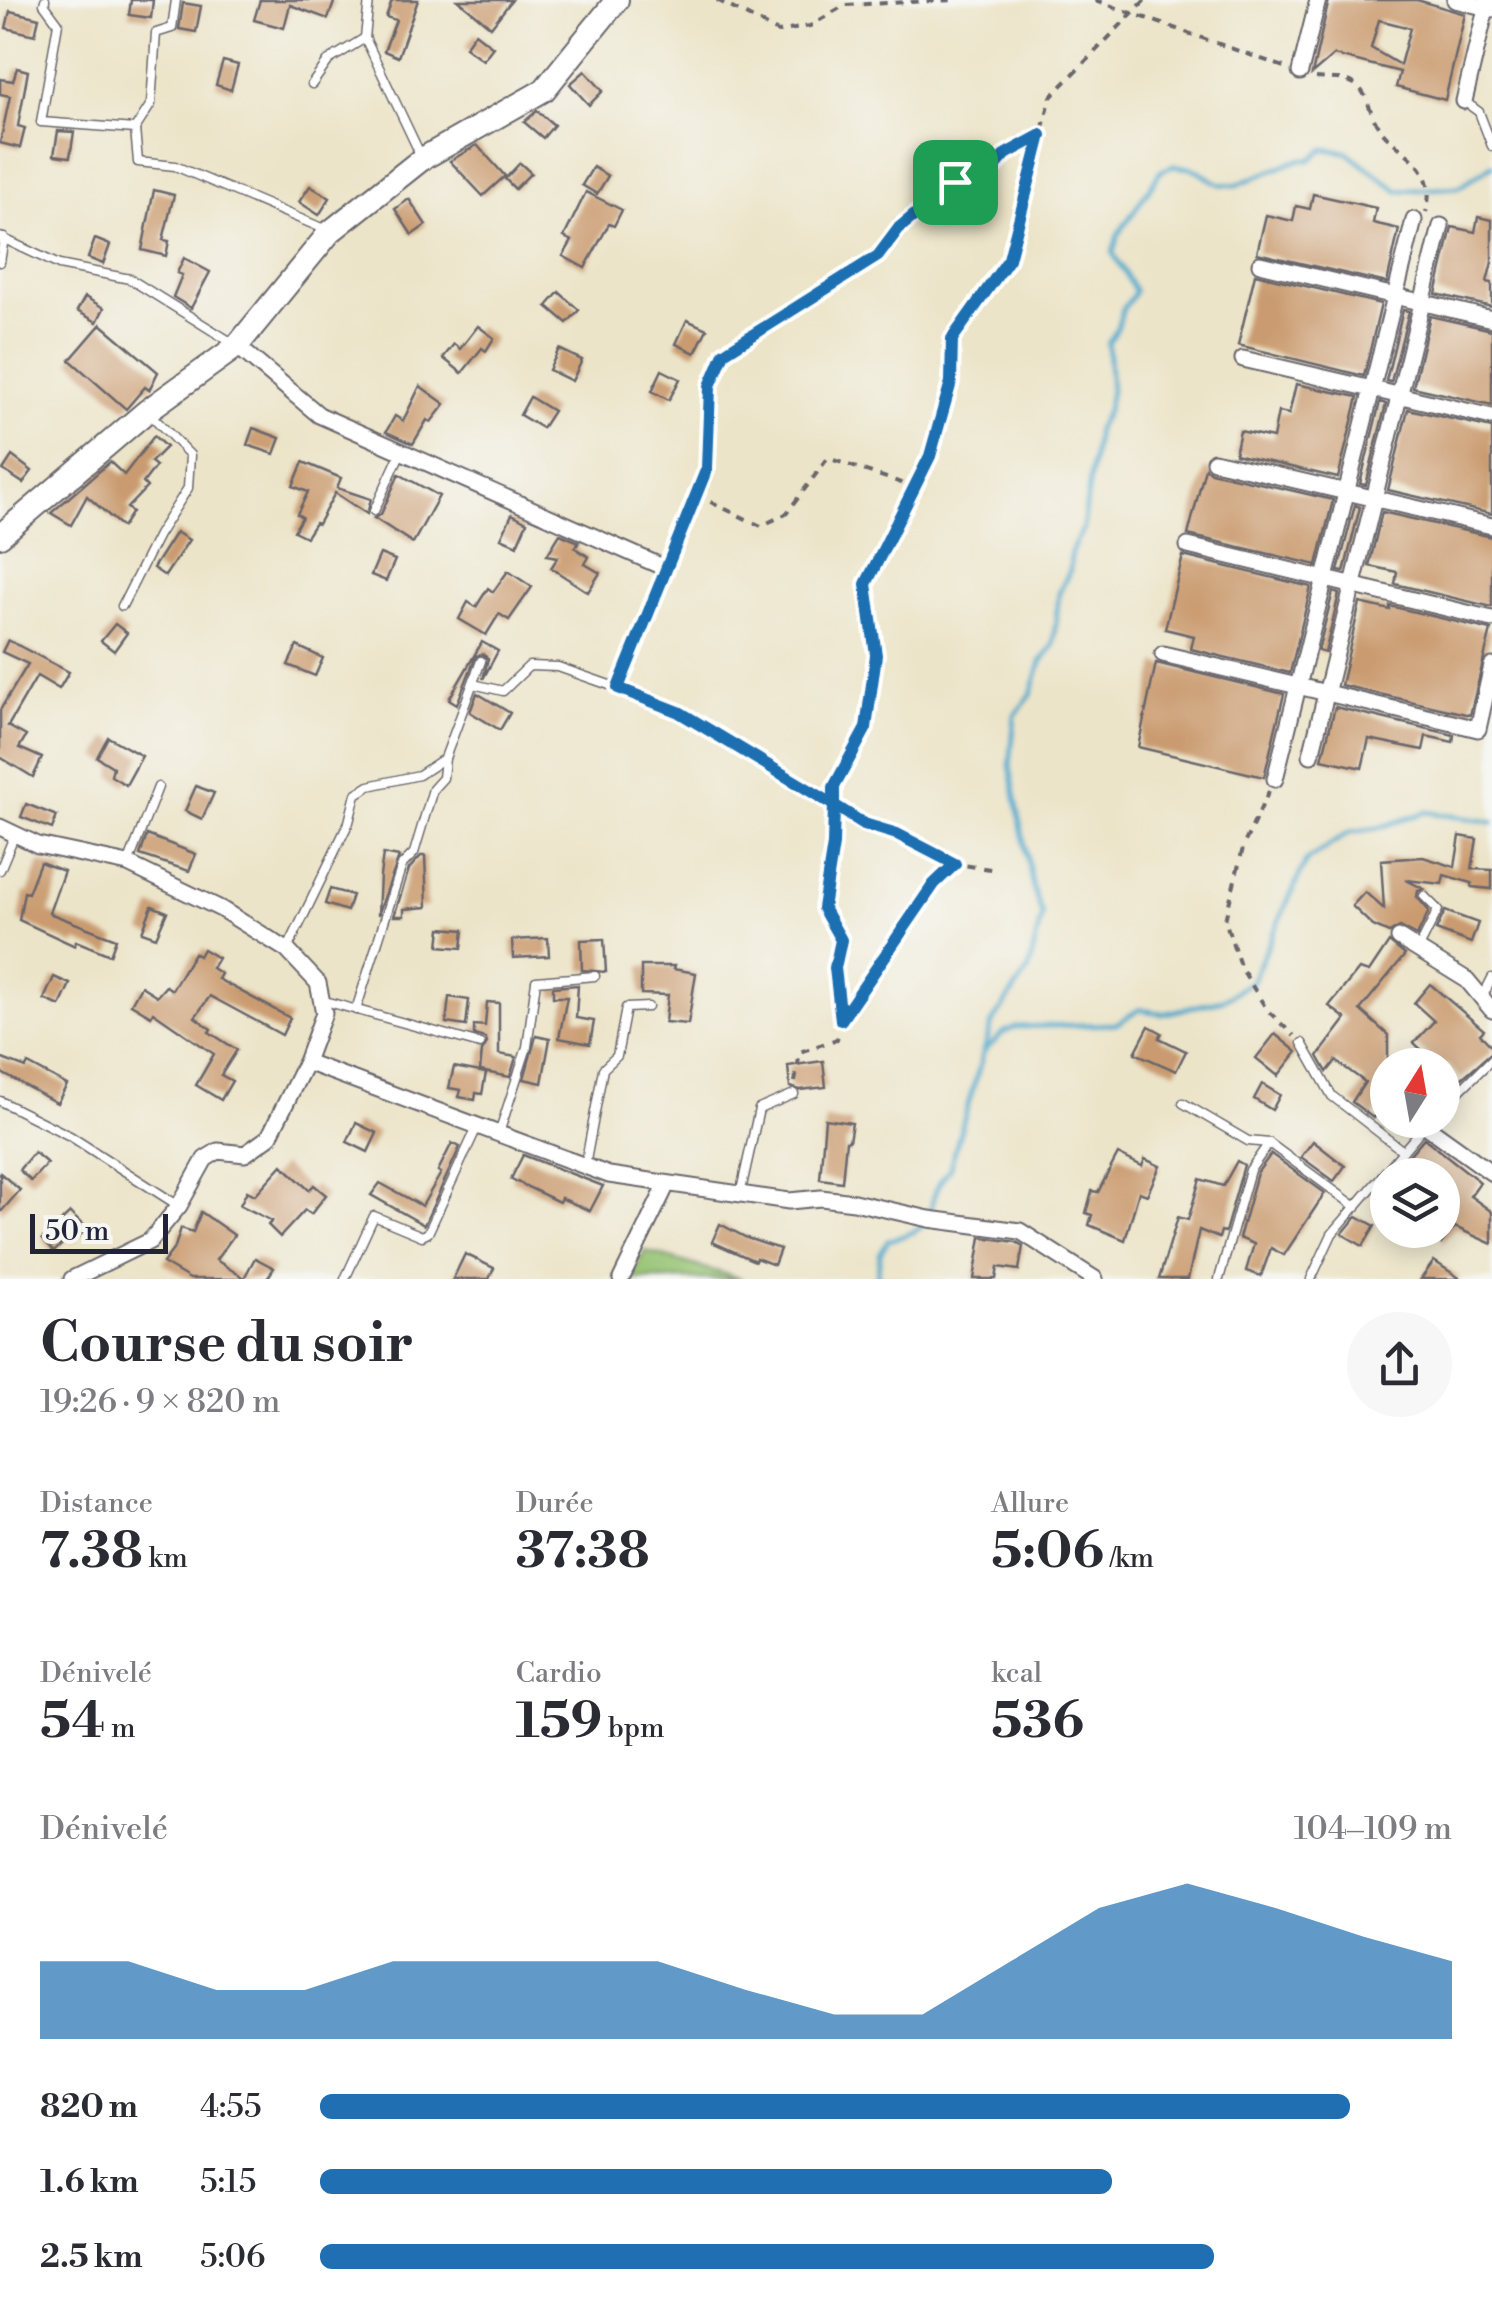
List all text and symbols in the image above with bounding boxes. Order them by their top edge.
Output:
pin [913,140,998,225]
icon: arrive [928,155,983,210]
north arrow [1370,1048,1460,1138]
map controls [1370,1048,1460,1248]
button: layers [1370,1158,1460,1248]
scale bar [30,1209,168,1254]
text: 50 m [45,1214,109,1249]
text: Course du soir [40,1310,414,1379]
button: share [1347,1312,1452,1417]
text: 19:26 · 9 × 820 m [40,1382,280,1422]
text: Distance [40,1486,153,1521]
text: Durée [516,1486,594,1521]
text: Allure [991,1486,1069,1521]
text: 7.38 [40,1521,143,1583]
text: 37:38 [516,1521,650,1583]
text: 5:06 [991,1521,1104,1583]
text: km [143,1541,188,1576]
text: /km [1104,1541,1154,1576]
text: Dénivelé [40,1656,152,1691]
text: Cardio [516,1656,602,1691]
text: kcal [991,1656,1042,1691]
text: 54 [40,1691,105,1753]
text: 159 [516,1691,602,1753]
text: 536 [991,1691,1084,1753]
text: m [105,1711,136,1746]
text: bpm [602,1711,665,1746]
text: Dénivelé [40,1809,168,1849]
text: 104–109 m [1294,1809,1452,1849]
text: 820 m [40,2087,138,2127]
text: 4:55 [200,2087,262,2127]
text: 1.6 km [40,2162,139,2202]
text: 5:15 [200,2162,256,2202]
text: 2.5 km [40,2237,143,2277]
text: 5:06 [200,2237,265,2277]

